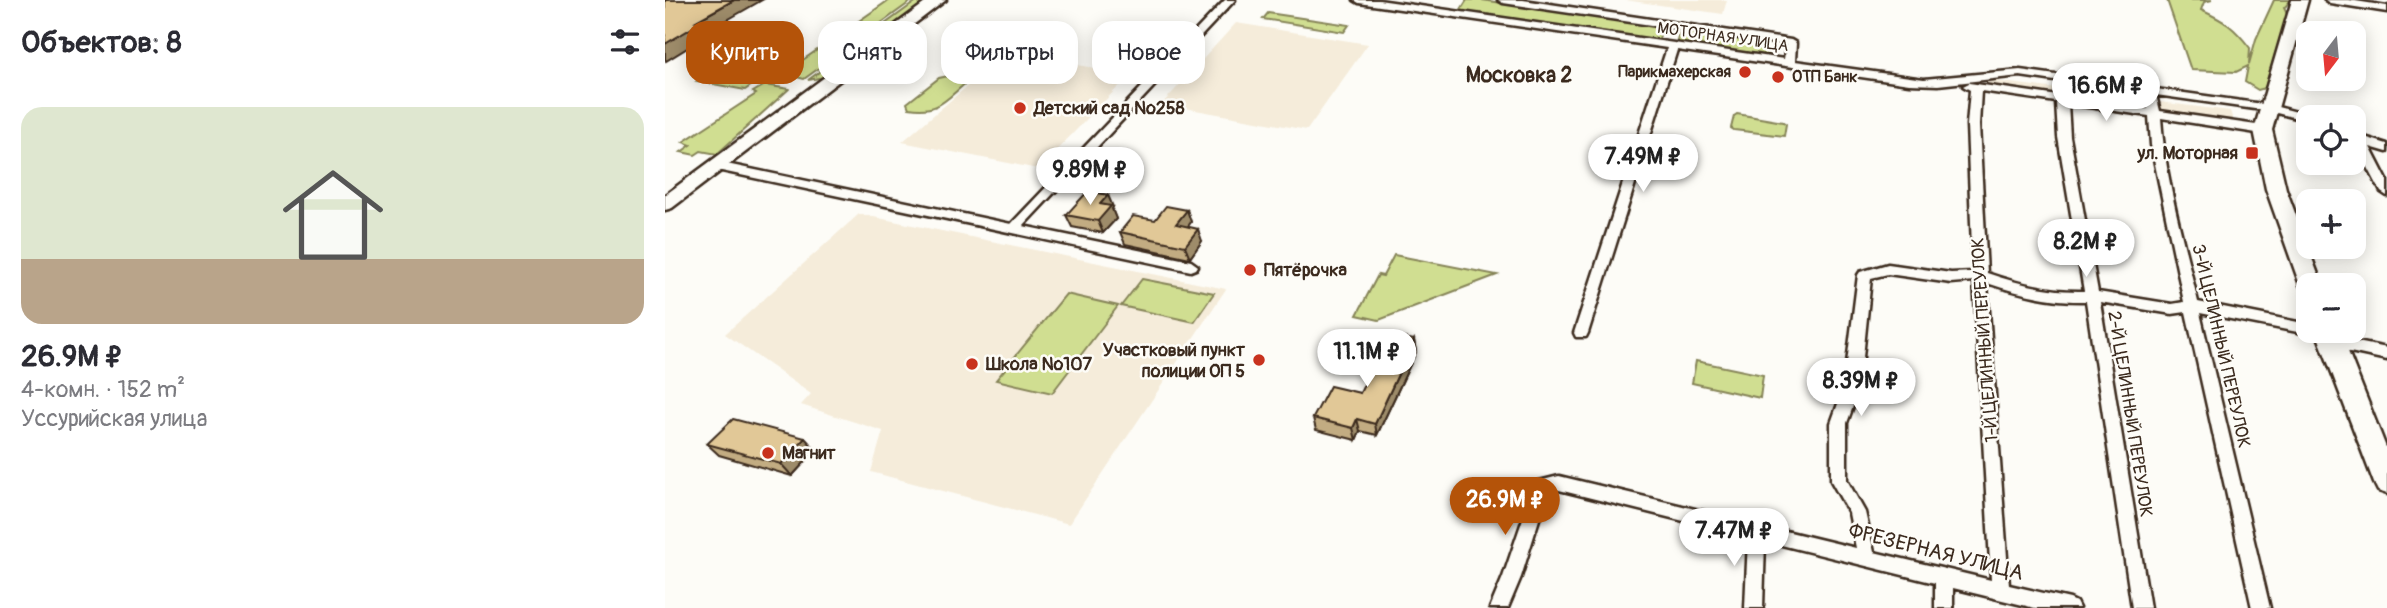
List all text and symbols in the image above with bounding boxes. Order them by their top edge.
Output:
street label: МОТОРНАЯ УЛИЦА [1656,18,1790,56]
chip: Купить [686,21,804,84]
chip: Снять [818,21,927,84]
chip: Фильтры [941,21,1078,84]
chip: Новое [1092,21,1205,84]
north arrow [2296,21,2366,91]
map controls [2296,21,2366,343]
icon: filters [606,23,644,61]
text: Объектов: 8 [21,24,182,61]
district label: Московка 2 [1466,62,1572,89]
place label: Парикмахерская [1618,62,1731,82]
marker: Парикмахерская [1737,64,1753,80]
pin: 16.6M ₽ [2041,64,2171,123]
place label: ОТП Банк [1792,67,1857,87]
marker: ОТП Банк [1770,69,1786,85]
text: 16.6M ₽ [2068,71,2144,100]
place label: Детский сад №258 [1033,97,1185,120]
marker: Детский сад №258 [1012,100,1028,116]
button: locate [2296,105,2366,175]
pin: 7.49M ₽ [1578,134,1708,194]
text: 7.49M ₽ [1604,142,1682,171]
place label: ул. Моторная [2136,142,2238,165]
marker: ул. Моторная [2244,145,2260,161]
pin: 9.89M ₽ [1025,148,1155,207]
icon: home [270,152,396,278]
text: 9.89M ₽ [1052,155,1128,184]
button: + [2296,189,2366,259]
pin: 8.2M ₽ [2029,219,2143,279]
text: 8.2M ₽ [2054,227,2118,256]
street label: 1-Й ЦЕЛИННЫЙ ПЕРЕУЛОК [1966,237,2004,443]
street label: 3-Й ЦЕЛИННЫЙ ПЕРЕУЛОК [2186,242,2256,450]
place label: Пятёрочка [1264,259,1348,282]
marker: Пятёрочка [1242,262,1258,278]
button: − [2296,273,2366,343]
street label: 2-Й ЦЕЛИННЫЙ ПЕРЕУЛОК [2102,309,2158,519]
pin: 11.1M ₽ [1302,330,1432,389]
text: 11.1M ₽ [1333,337,1401,366]
text: 26.9M ₽ [21,338,123,375]
place label: Участковый пункт полиции ОП 5 [1103,339,1246,383]
marker: Участковый пункт полиции ОП 5 [1251,352,1267,368]
place label: Школа №107 [985,353,1093,376]
marker: Школа №107 [964,356,980,372]
pin: 8.39M ₽ [1796,358,1926,418]
text: 8.39M ₽ [1823,366,1899,395]
text: 4-комн. · 152 m² [21,375,185,404]
text: Уссурийская улица [21,404,207,433]
place label: Магнит [782,442,836,465]
marker: Магнит [760,445,776,461]
pin: 26.9M ₽ [1440,477,1570,537]
text: 26.9M ₽ [1466,485,1544,514]
pin: 7.47M ₽ [1669,508,1799,568]
text: 7.47M ₽ [1695,516,1773,545]
street label: ФРЕЗЕРНАЯ УЛИЦА [1846,517,2026,587]

